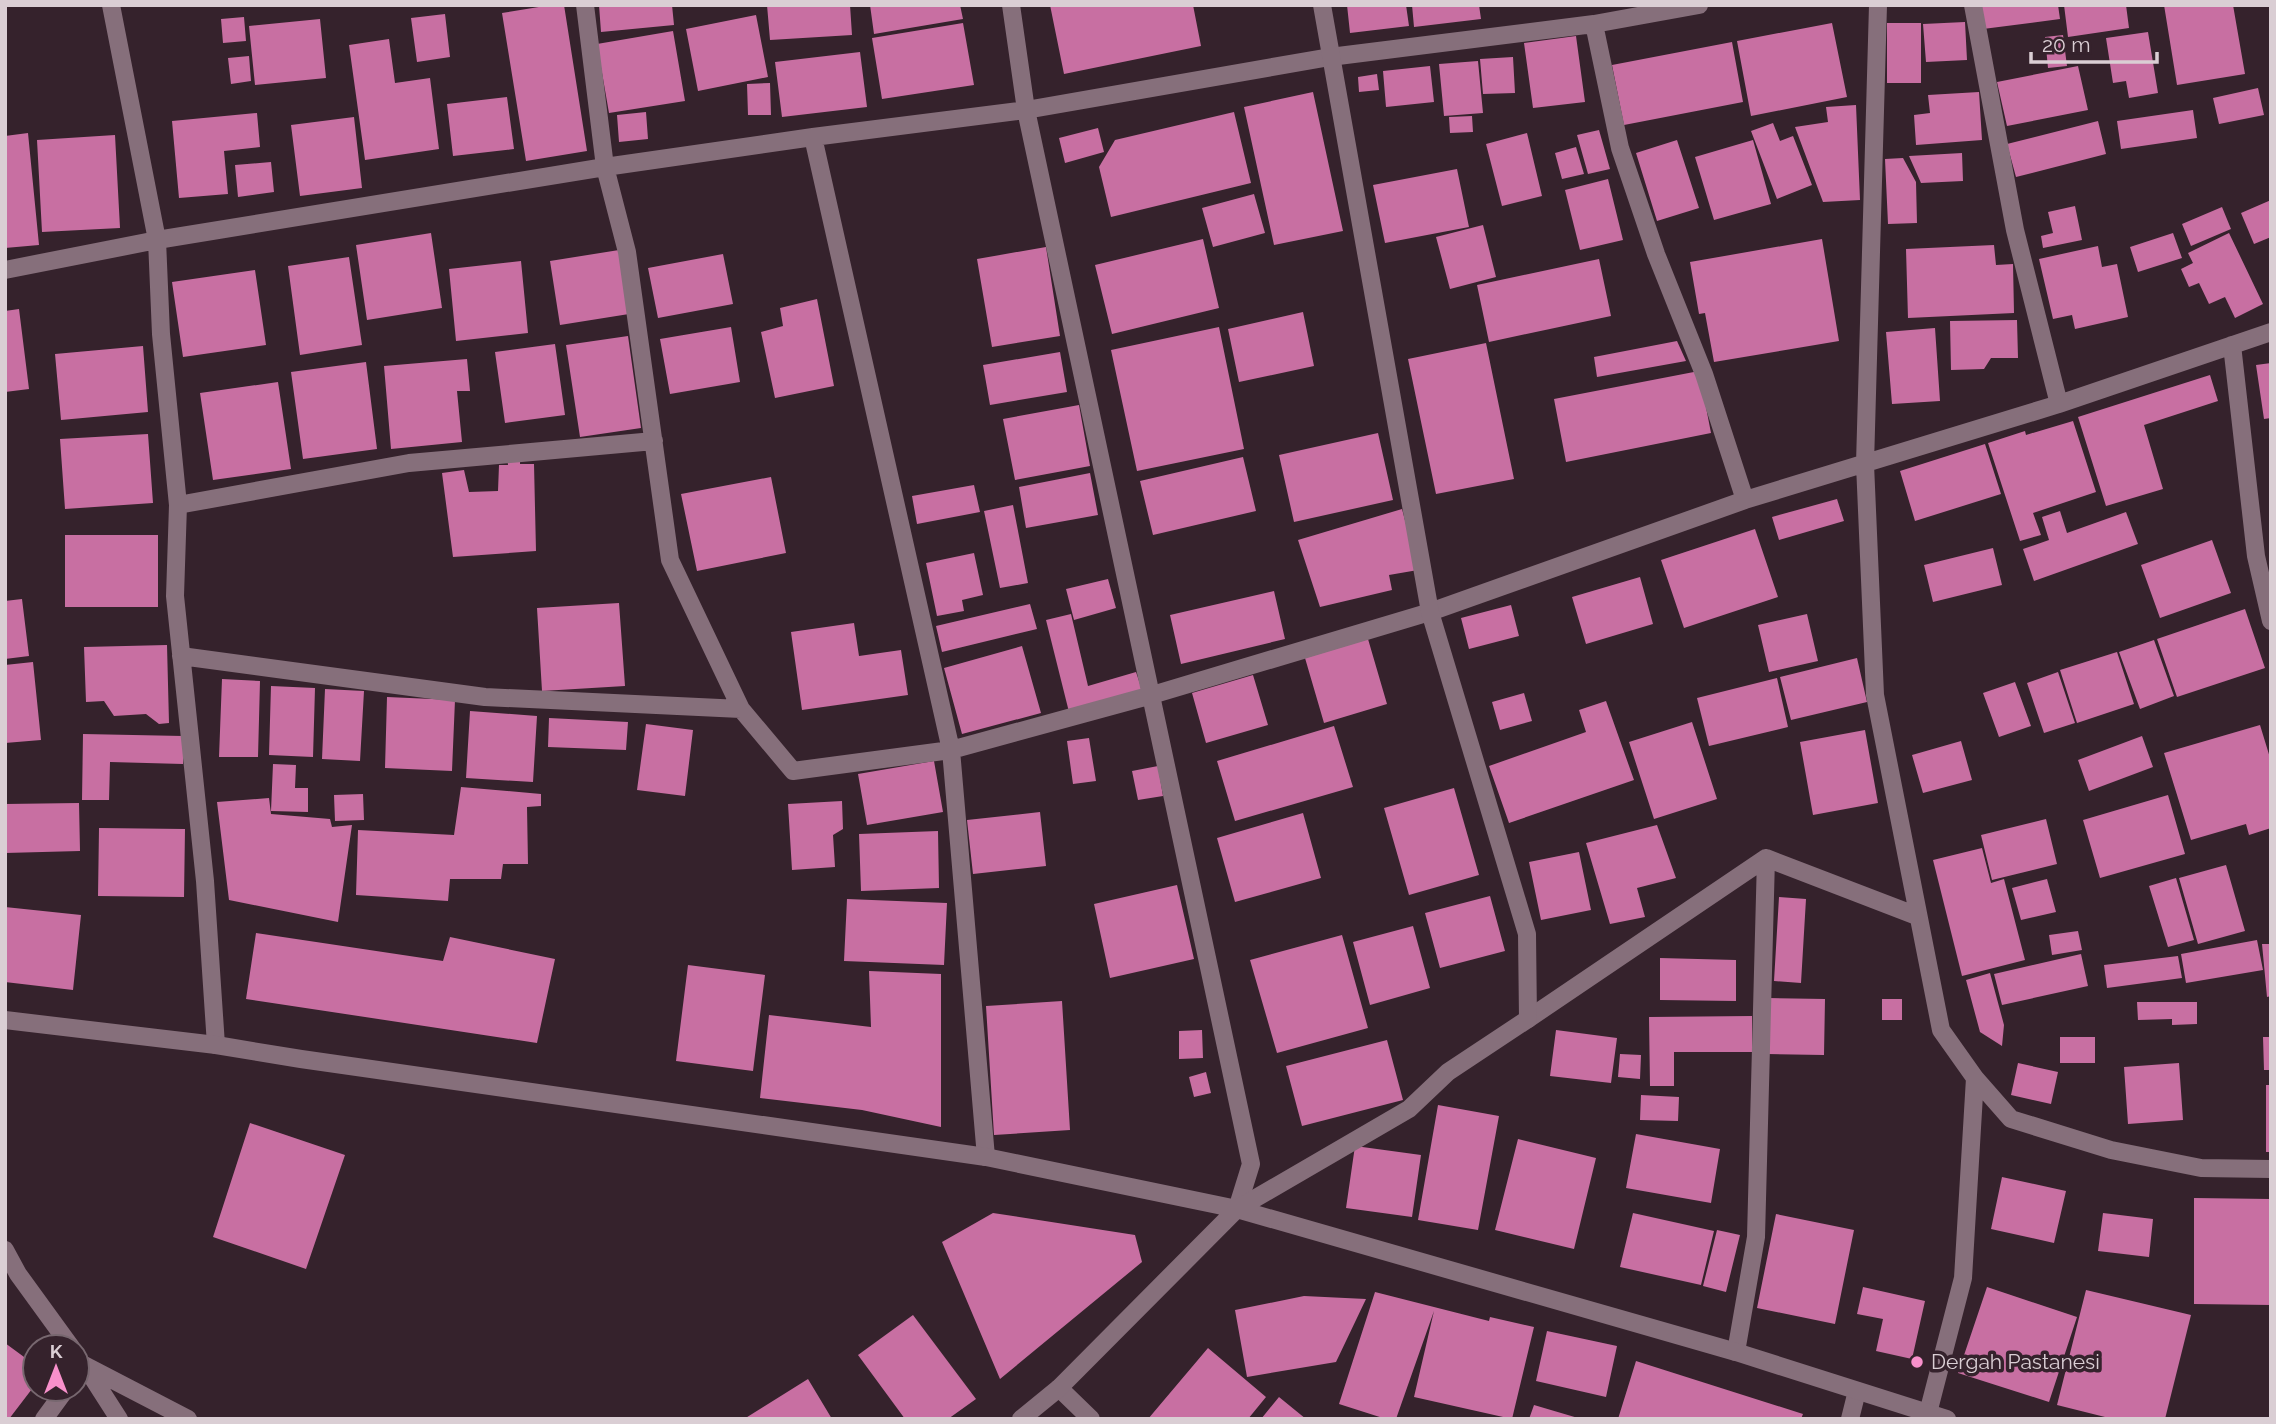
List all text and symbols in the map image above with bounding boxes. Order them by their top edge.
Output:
scale bar [2031,21,2157,65]
text: 20 m [2042,32,2090,57]
north arrow [21,1333,91,1403]
text: K [50,1340,63,1362]
place label: Dergah Pastanesi [1931,1349,2100,1374]
marker: Dergah Pastanesi [1909,1354,1925,1370]

